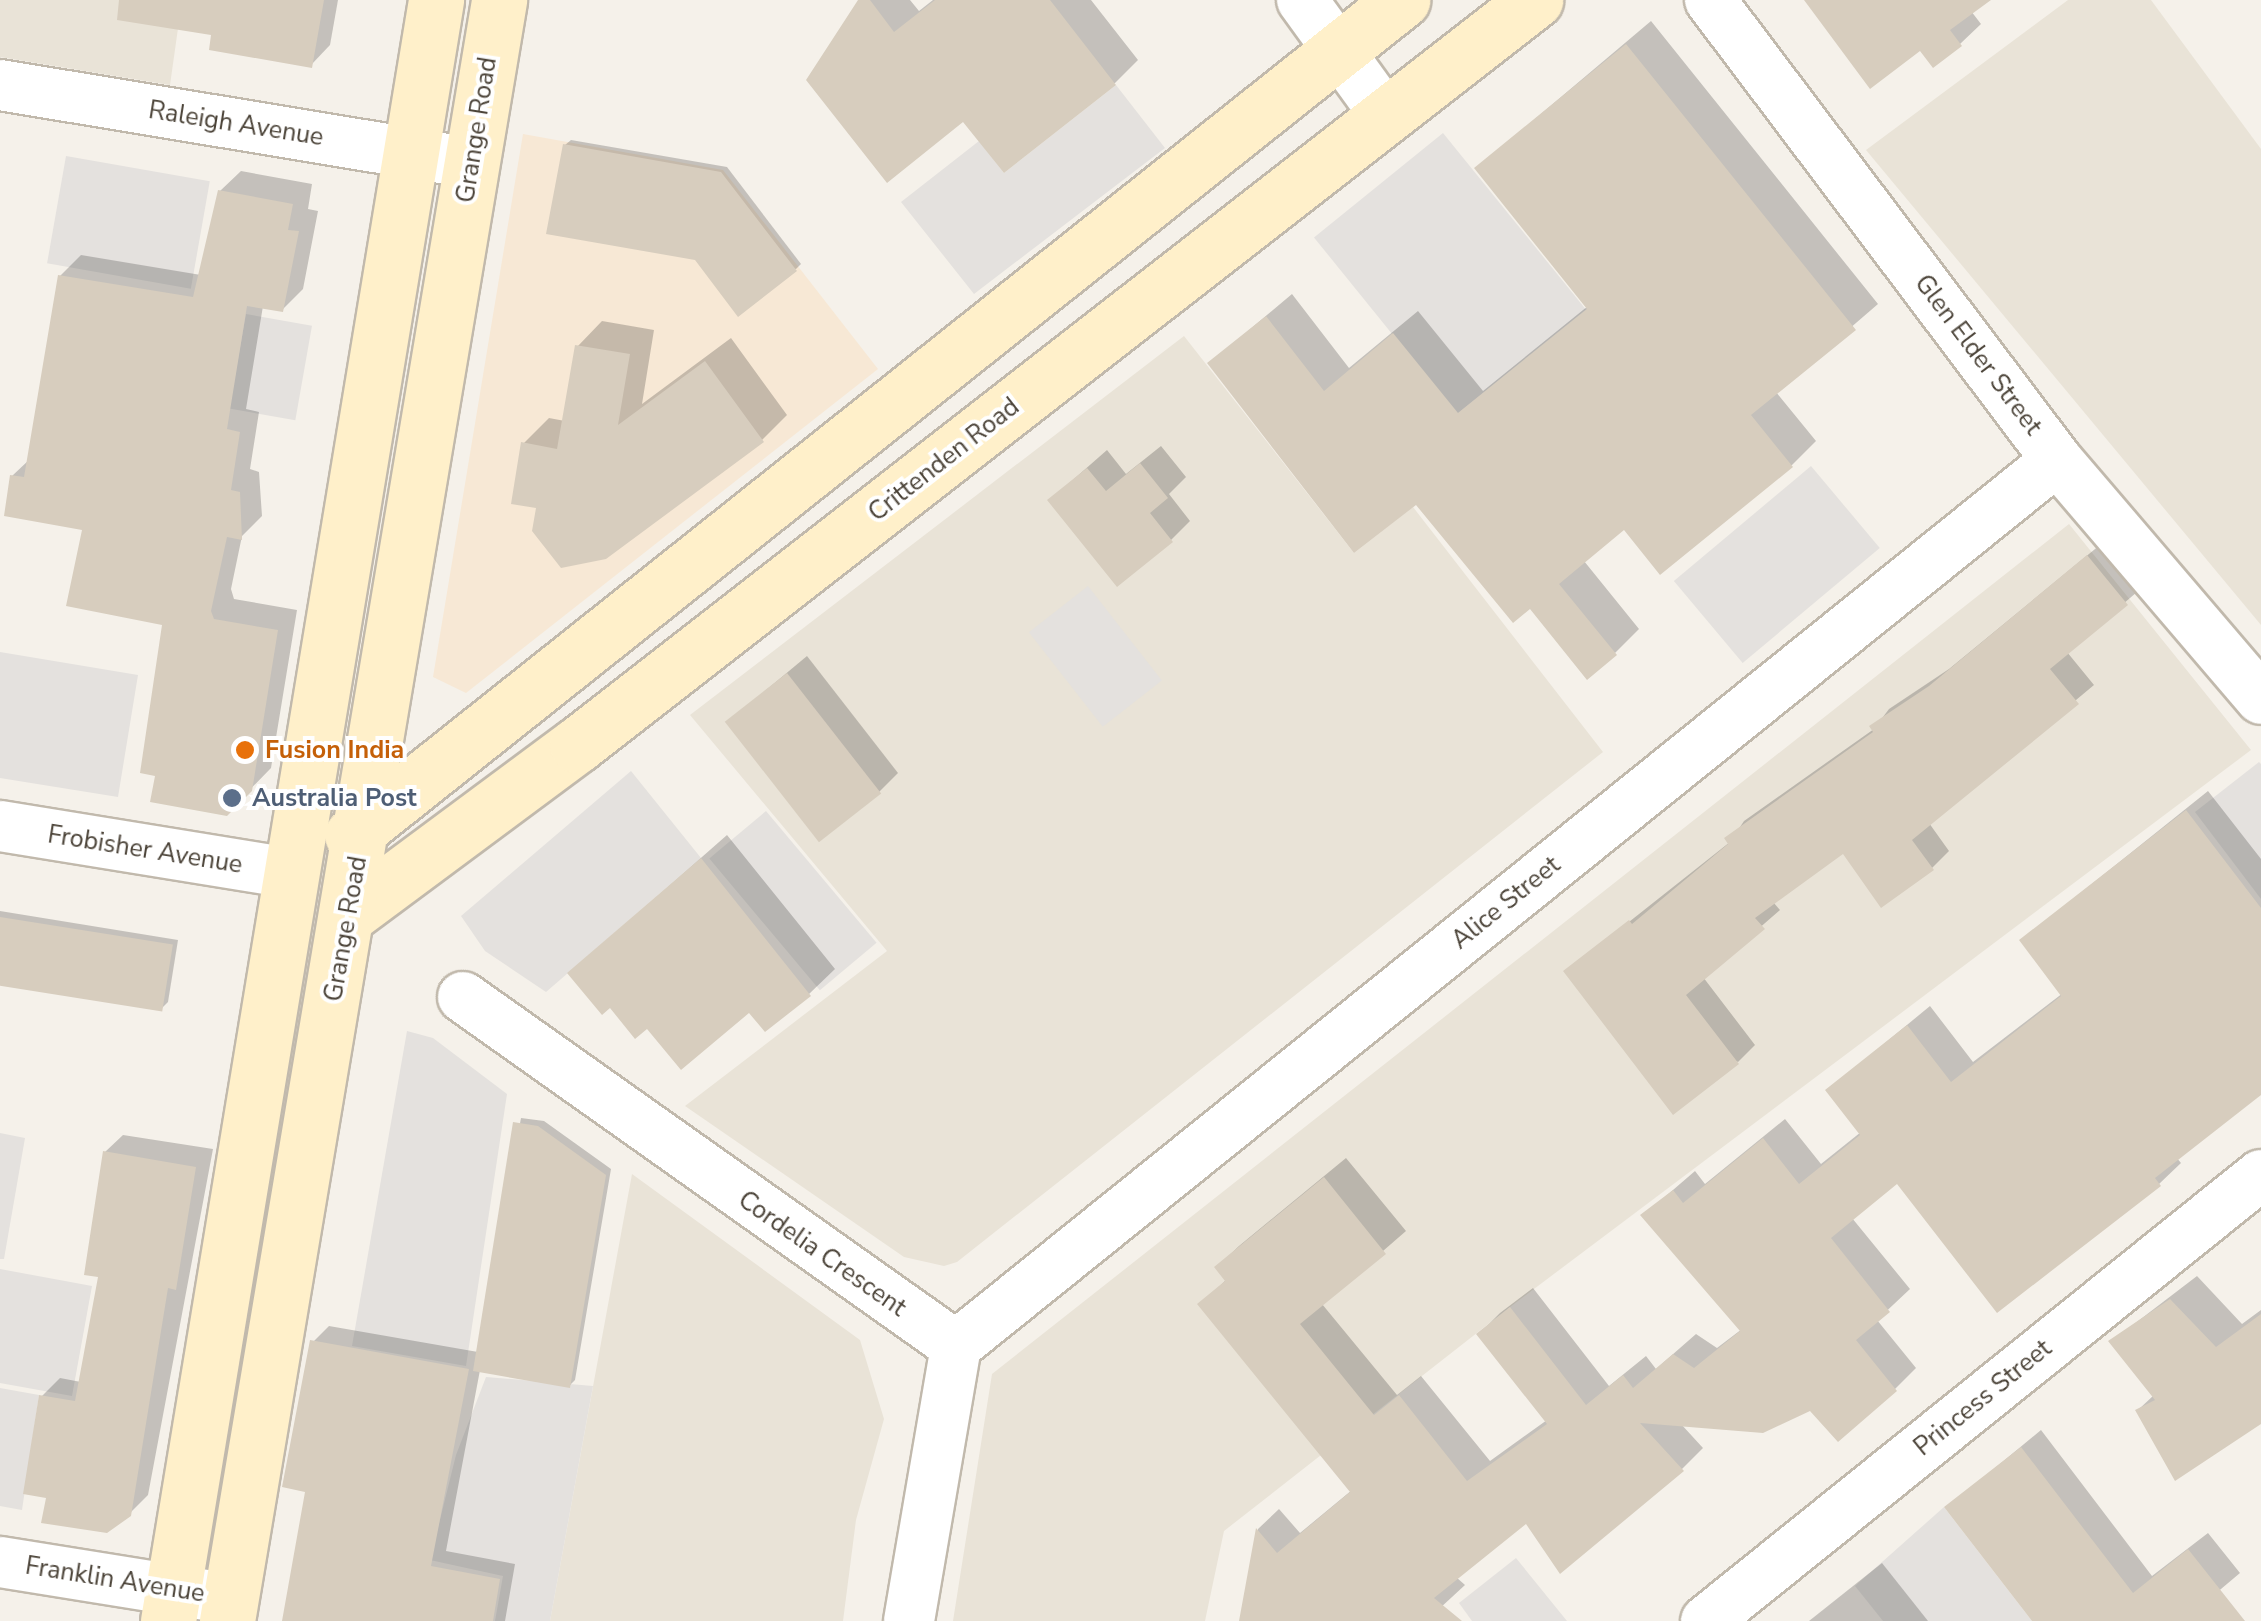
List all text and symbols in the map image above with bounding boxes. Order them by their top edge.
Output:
street label: Grange Road [451,55,503,205]
street label: Raleigh Avenue [146,95,326,153]
street label: Glen Elder Street [1908,269,2048,441]
street label: Crittenden Road [863,392,1025,528]
place label: Fusion India [265,735,404,765]
marker: Fusion India [234,739,256,761]
place label: Australia Post [252,783,417,813]
marker: Australia Post [221,787,243,809]
street label: Frobisher Avenue [46,820,244,880]
street label: Alice Street [1446,850,1566,956]
street label: Grange Road [318,854,374,1004]
street label: Cordelia Crescent [732,1185,912,1323]
street label: Princess Street [1908,1334,2058,1462]
street label: Franklin Avenue [23,1551,207,1609]

